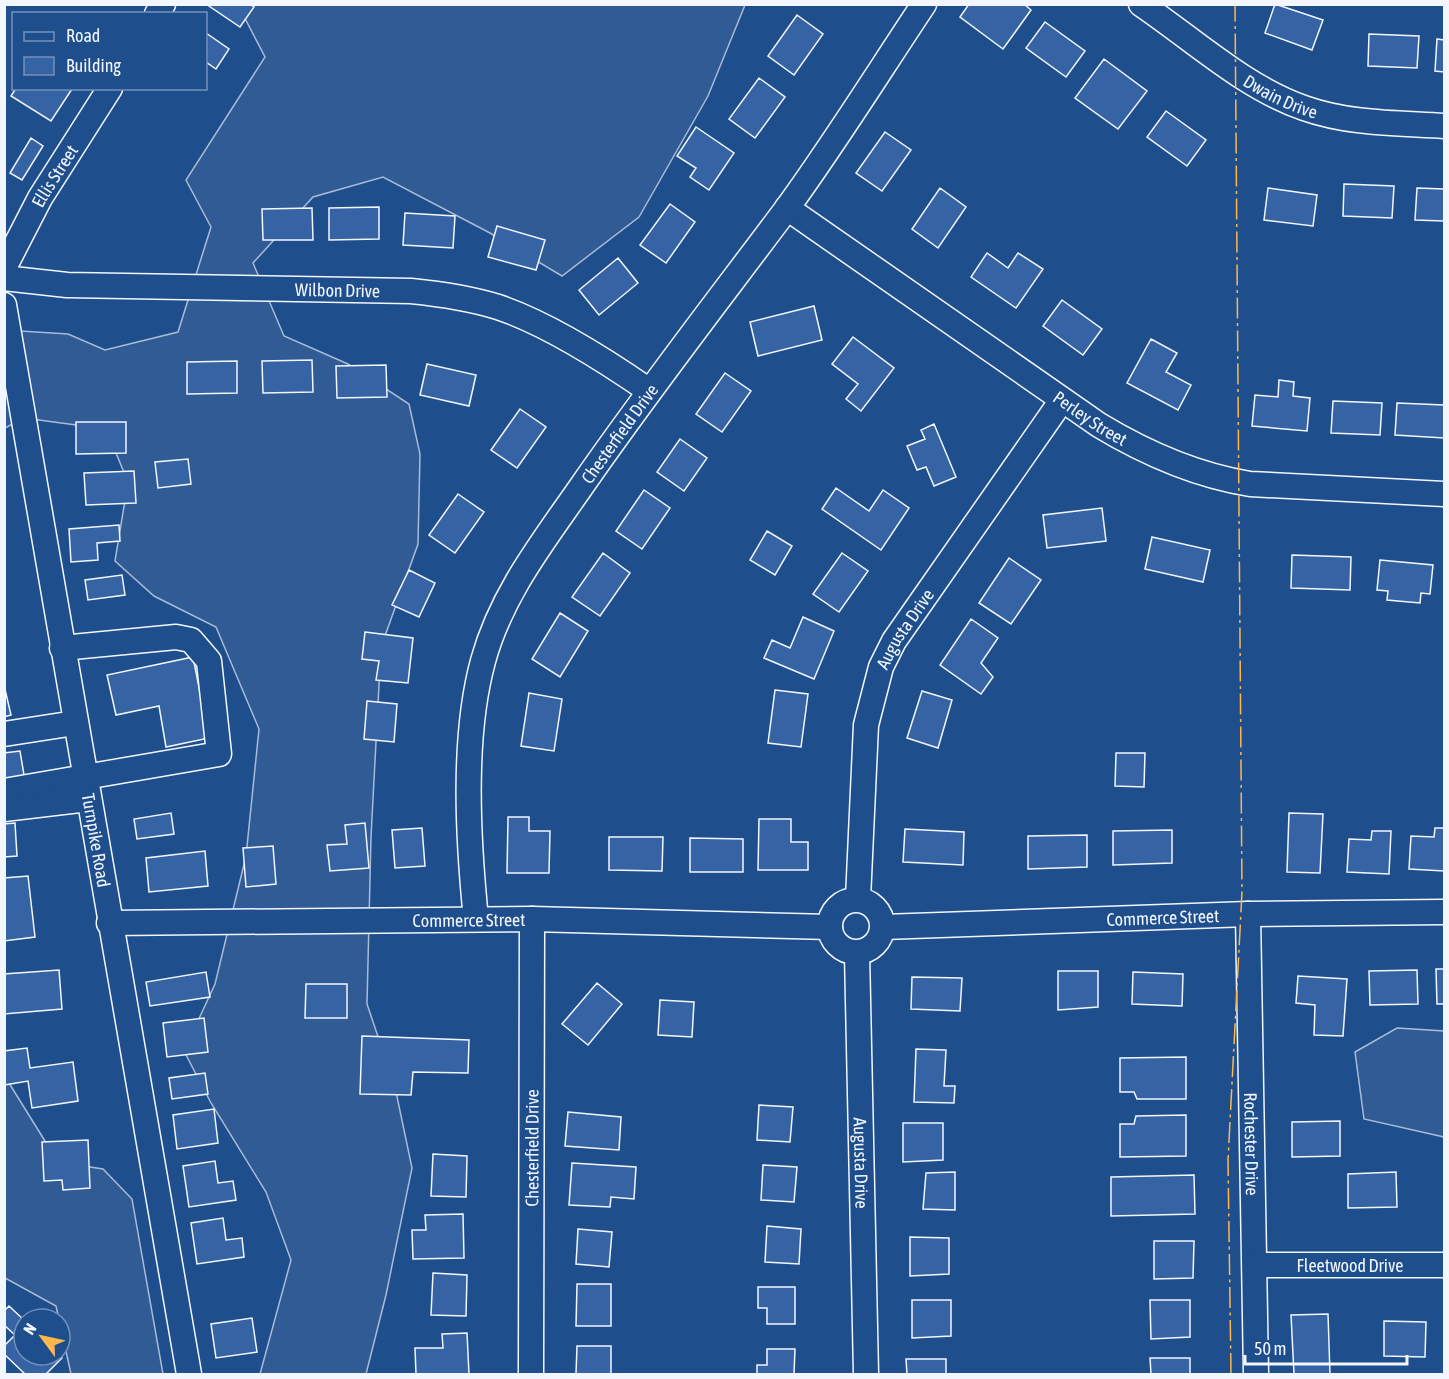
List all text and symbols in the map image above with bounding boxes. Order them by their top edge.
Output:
legend [12,12,207,90]
text: Road [66,25,100,46]
text: Building [66,55,121,76]
street label: Dwain Drive [1240,70,1320,122]
street label: Ellis Street [27,141,82,210]
street label: Wilbon Drive [295,278,380,301]
street label: Chesterfield Drive [576,380,662,487]
street label: Perley Street [1049,386,1131,450]
street label: Augusta Drive [871,585,938,672]
street label: Turnpike Road [78,791,115,889]
street label: Commerce Street [1106,905,1220,930]
street label: Commerce Street [412,909,526,931]
street label: Chesterfield Drive [521,1089,542,1207]
street label: Rochester Drive [1241,1092,1263,1196]
street label: Augusta Drive [850,1117,873,1209]
street label: Fleetwood Drive [1297,1255,1403,1276]
north arrow [12,1307,72,1367]
text: N [19,1320,40,1338]
scale bar [1245,1328,1407,1366]
text: 50 m [1254,1338,1286,1359]

